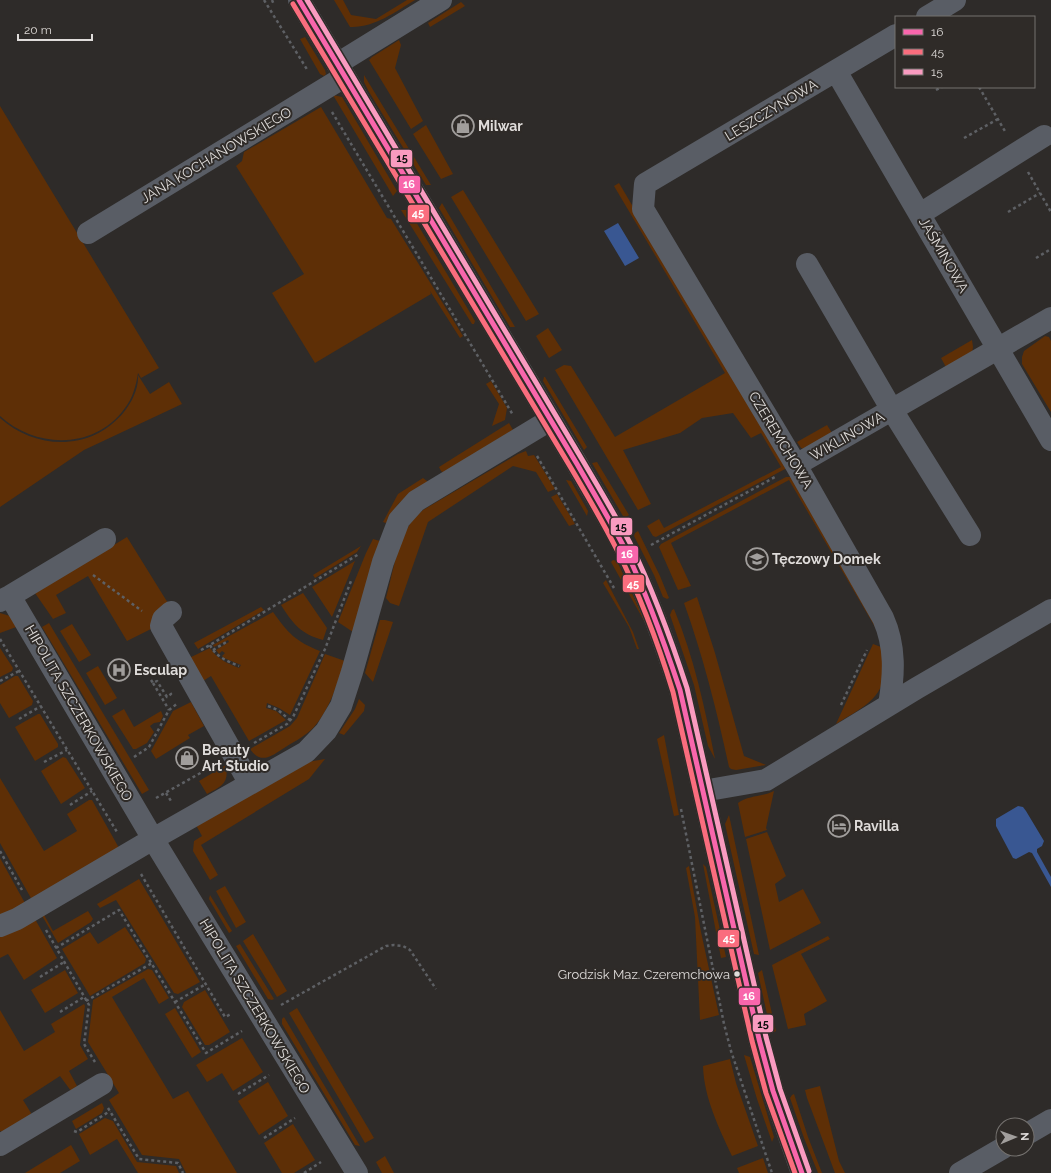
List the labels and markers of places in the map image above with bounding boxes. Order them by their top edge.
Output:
shop icon: Milwar [450,113,476,139]
place label: Milwar [478,118,523,134]
school or university icon: Tęczowy Domek [744,546,770,572]
place label: Tęczowy Domek [772,551,881,567]
hospital icon: Esculap [106,657,132,683]
place label: Esculap [134,662,187,678]
place label: Beauty Art Studio [202,742,270,774]
shop icon: Beauty Art Studio [174,745,200,771]
hotel icon: Ravilla [826,813,852,839]
place label: Ravilla [854,818,899,834]
place label: Grodzisk Maz. Czeremchowa [558,967,730,982]
marker: Grodzisk Maz. Czeremchowa [732,969,742,979]

